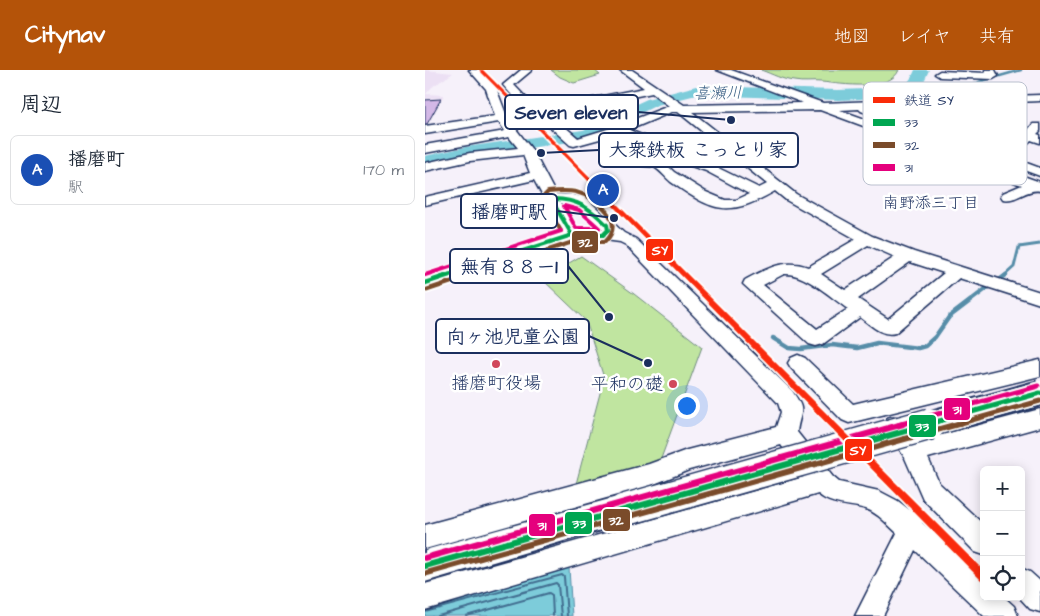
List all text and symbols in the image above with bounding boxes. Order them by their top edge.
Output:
text: Citynav [25,18,105,52]
text: 地図 [834,24,870,49]
text: レイヤ [898,24,951,49]
text: 共有 [979,24,1015,49]
water label: 喜瀬川 [694,82,742,104]
legend [863,82,1027,185]
text: 周辺 [20,90,62,119]
text: 鉄道 SY [904,91,955,111]
callout: Seven eleven [505,95,638,129]
text: Seven eleven [514,100,628,127]
text: 33 [904,113,918,133]
callout: 大衆鉄板 こっとり家 [599,133,798,167]
text: 32 [904,136,919,156]
text: 大衆鉄板 こっとり家 [609,137,787,164]
text: 播磨町 [68,146,125,173]
text: 31 [904,158,913,178]
text: A [32,159,42,181]
text: 170 m [363,159,404,181]
pin: A [587,171,619,209]
text: 駅 [68,176,84,198]
district label: 南野添三丁目 [883,192,979,214]
callout: 播磨町駅 [461,194,557,228]
text: 播磨町駅 [471,199,547,226]
line badge: 32 [571,230,599,254]
text: 32 [576,233,594,253]
line badge: SY [645,238,674,262]
text: SY [651,241,669,261]
callout: 無有８８ー1 [450,249,568,283]
text: 無有８８ー1 [460,254,558,281]
callout: 向ヶ池児童公園 [436,319,589,353]
text: 向ヶ池児童公園 [446,324,580,351]
marker: 播磨町役場 [490,358,502,370]
place label: 播磨町役場 [451,371,541,396]
place label: 平和の礎 [591,372,663,397]
marker: 平和の礎 [667,378,679,390]
your location [674,393,700,419]
line badge: 31 [943,397,971,421]
text: 31 [952,400,962,420]
line badge: 33 [908,414,937,438]
text: 33 [914,417,930,437]
line badge: SY [844,438,873,462]
text: SY [849,441,867,461]
map controls [980,466,1025,601]
button: + [980,466,1025,511]
line badge: 32 [602,508,631,532]
line badge: 33 [564,511,593,535]
text: 32 [607,511,625,531]
button: − [980,511,1025,556]
line badge: 31 [528,513,556,537]
text: 33 [571,514,587,534]
text: 31 [537,516,547,536]
button: locate [980,556,1025,601]

